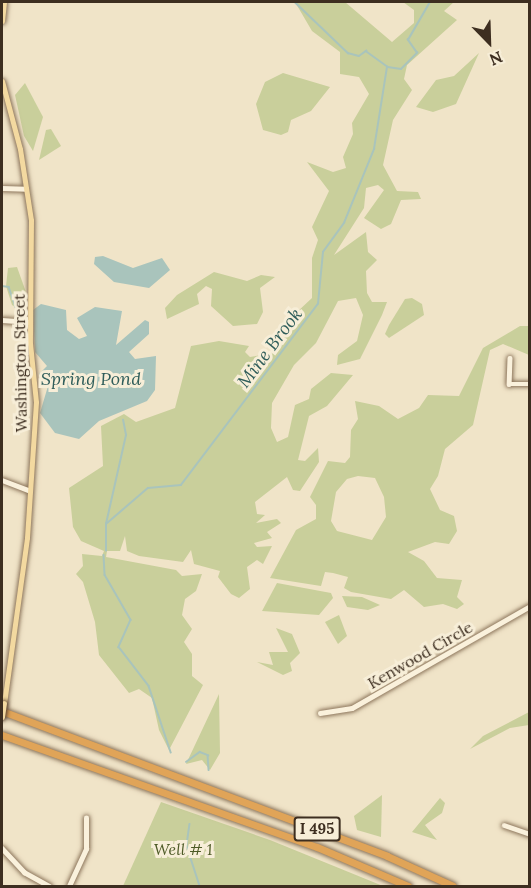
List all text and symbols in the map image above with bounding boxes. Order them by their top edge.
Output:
north arrow [459,12,519,72]
text: N [486,47,506,70]
street label: Washington Street [9,294,31,432]
water label: Mine Brook [233,304,307,392]
water label: Spring Pond [41,368,141,390]
street label: Kenwood Circle [364,617,476,693]
road number: I 495 [293,817,341,841]
park label: Well # 1 [154,839,212,859]

